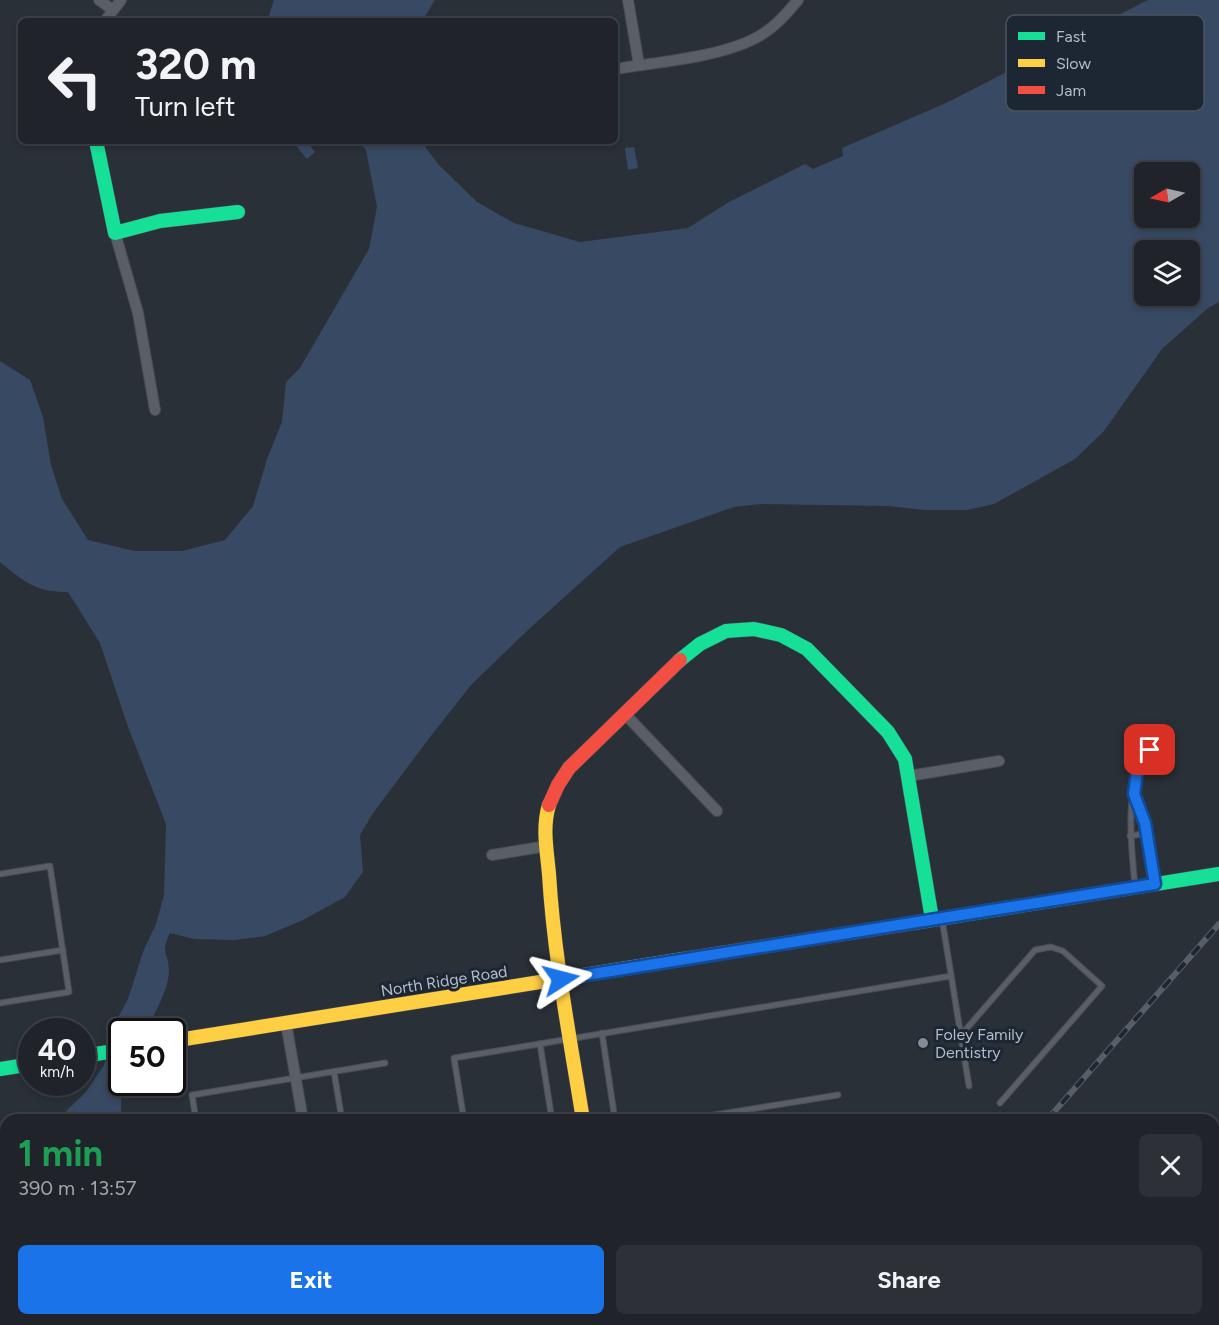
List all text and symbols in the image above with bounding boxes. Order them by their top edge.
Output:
legend [1006,15,1204,111]
text: Fast [1056,27,1086,46]
text: 320 m [135,39,257,90]
icon: left [36,42,114,120]
text: Slow [1056,54,1091,73]
text: Jam [1056,81,1086,100]
text: Turn left [135,90,235,123]
north arrow [1134,162,1200,228]
map controls [1134,162,1200,306]
button: layers [1134,240,1200,306]
pin [1124,724,1175,775]
icon: arrive [1133,733,1166,766]
position arrow [529,947,593,1011]
street label: North Ridge Road [379,962,509,1000]
speed limit sign: 50 [108,1018,186,1096]
place label: Foley Family Dentistry [935,1025,1024,1062]
text: 40 [38,1031,76,1068]
marker: Foley Family Dentistry [916,1036,930,1050]
text: km/h [40,1063,74,1081]
text: 1 min [18,1132,103,1175]
button: close [1139,1134,1202,1197]
text: 390 m · 13:57 [18,1176,136,1200]
button: Exit [18,1245,604,1314]
button: Share [616,1245,1202,1314]

